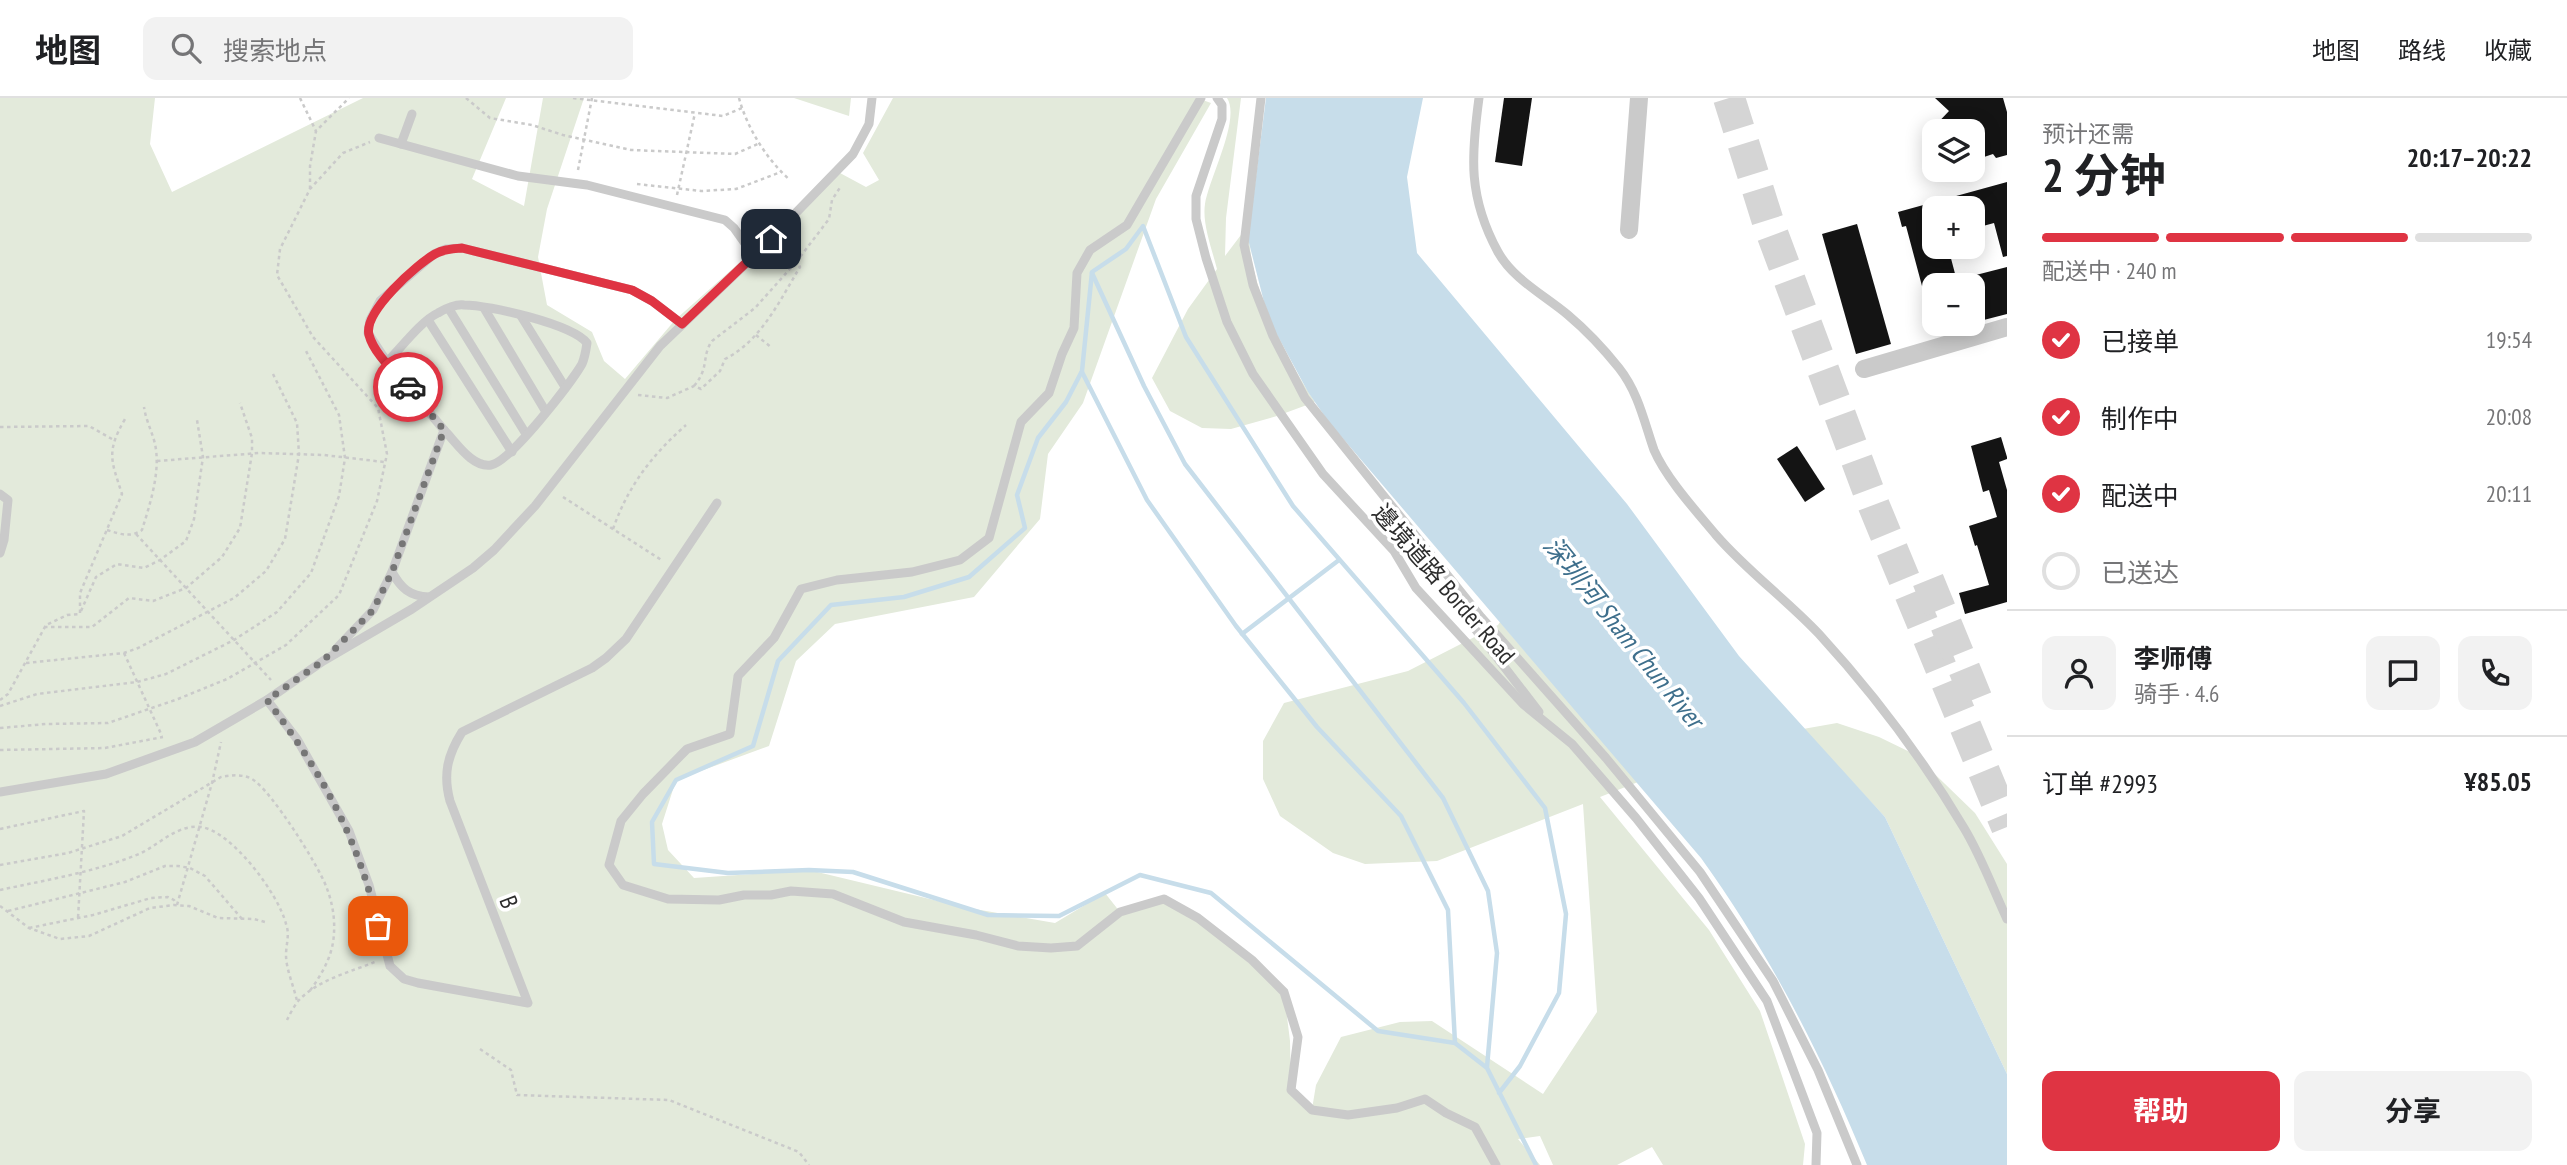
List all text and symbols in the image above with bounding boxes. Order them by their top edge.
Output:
search box [143,17,633,80]
text: 地图 [35,28,101,71]
icon: search [167,29,205,67]
text: 搜索地点 [223,34,327,67]
text: 地图 [2312,35,2360,66]
text: 路线 [2398,35,2446,66]
text: 收藏 [2484,35,2532,66]
map controls [1922,119,1985,336]
button: layers [1922,119,1985,182]
text: 预计还需 [2042,119,2134,148]
text: 20:17–20:22 [2407,141,2532,174]
text: 2 分钟 [2042,145,2165,205]
button: + [1922,196,1985,259]
pin [741,209,801,269]
icon: home [752,220,790,258]
text: 配送中 · 240 m [2042,256,2177,285]
button: − [1922,273,1985,336]
icon: check [2042,321,2080,359]
text: 已接单 [2101,325,2179,358]
text: 19:54 [2486,325,2532,354]
courier [373,352,443,422]
icon: car [389,368,427,406]
icon: check [2042,398,2080,436]
text: 制作中 [2101,402,2179,435]
text: 20:08 [2486,402,2532,431]
icon: check [2042,475,2080,513]
text: 配送中 [2101,479,2179,512]
text: 20:11 [2486,479,2532,508]
street label: 邊境道路 Border Road [1366,498,1522,670]
water label: 深圳河 Sham Chun River [1537,530,1714,737]
text: 已送达 [2101,556,2179,589]
button: person [2042,636,2116,710]
button: chat [2366,636,2440,710]
button: phone [2458,636,2532,710]
text: 李师傅 [2134,642,2212,675]
text: 骑手 · 4.6 [2134,679,2219,708]
text: ¥85.05 [2464,765,2532,798]
text: 订单 #2993 [2042,767,2158,800]
street label: B [493,891,525,913]
pin [348,896,408,956]
icon: bag [359,907,397,945]
button: 帮助 [2042,1071,2280,1151]
button: 分享 [2294,1071,2532,1151]

